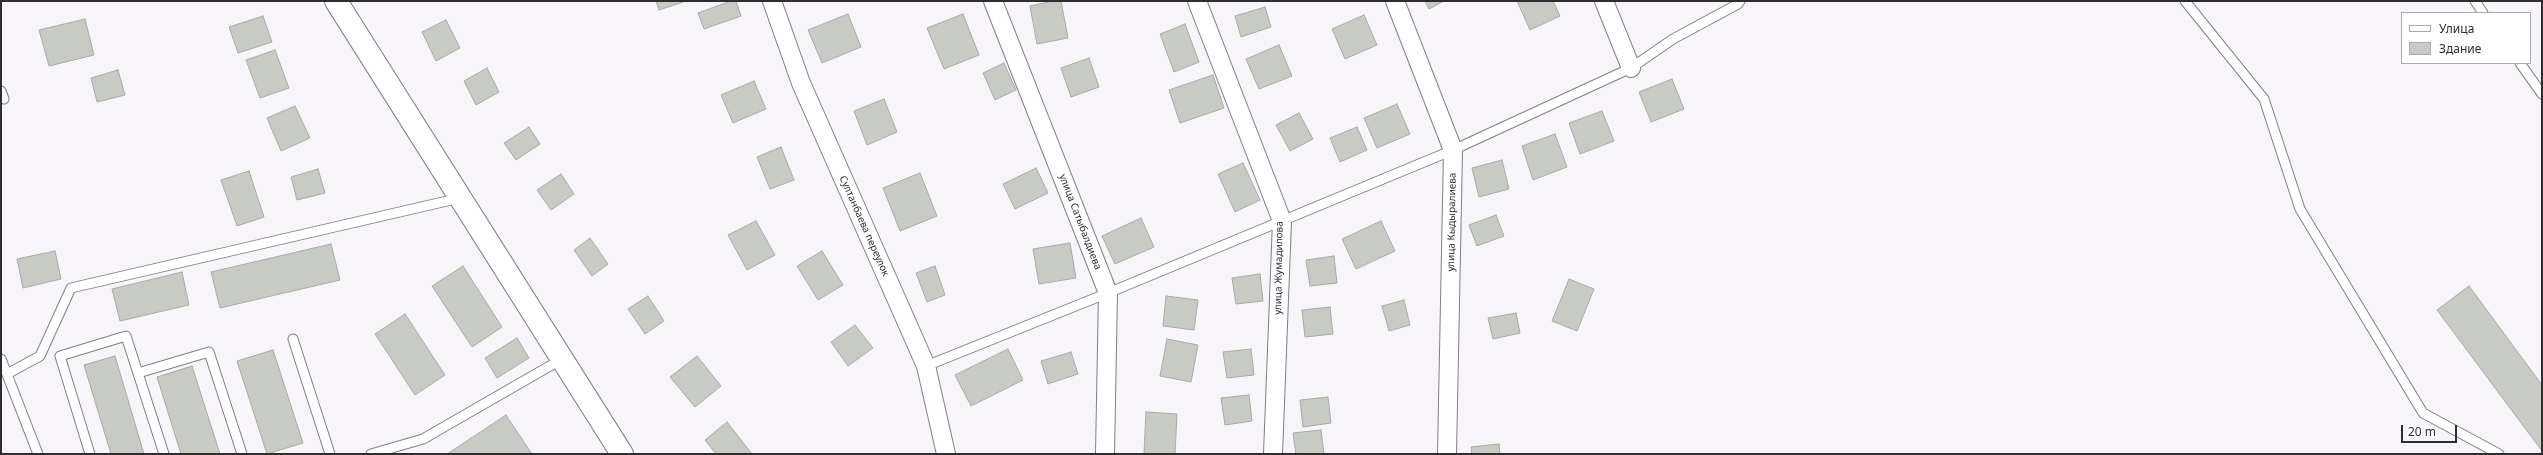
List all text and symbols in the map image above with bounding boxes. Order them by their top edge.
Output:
legend [2401,12,2531,64]
text: Улица [2439,20,2474,37]
text: Здание [2439,40,2481,57]
street label: улица Сатыбалдиева [1056,172,1104,272]
street label: улица Кыдыралиева [1445,172,1459,272]
street label: Султанбаева переулок [836,174,892,278]
street label: улица Жумадилова [1272,221,1286,315]
scale bar [2403,417,2459,443]
text: 20 m [2408,423,2436,440]

